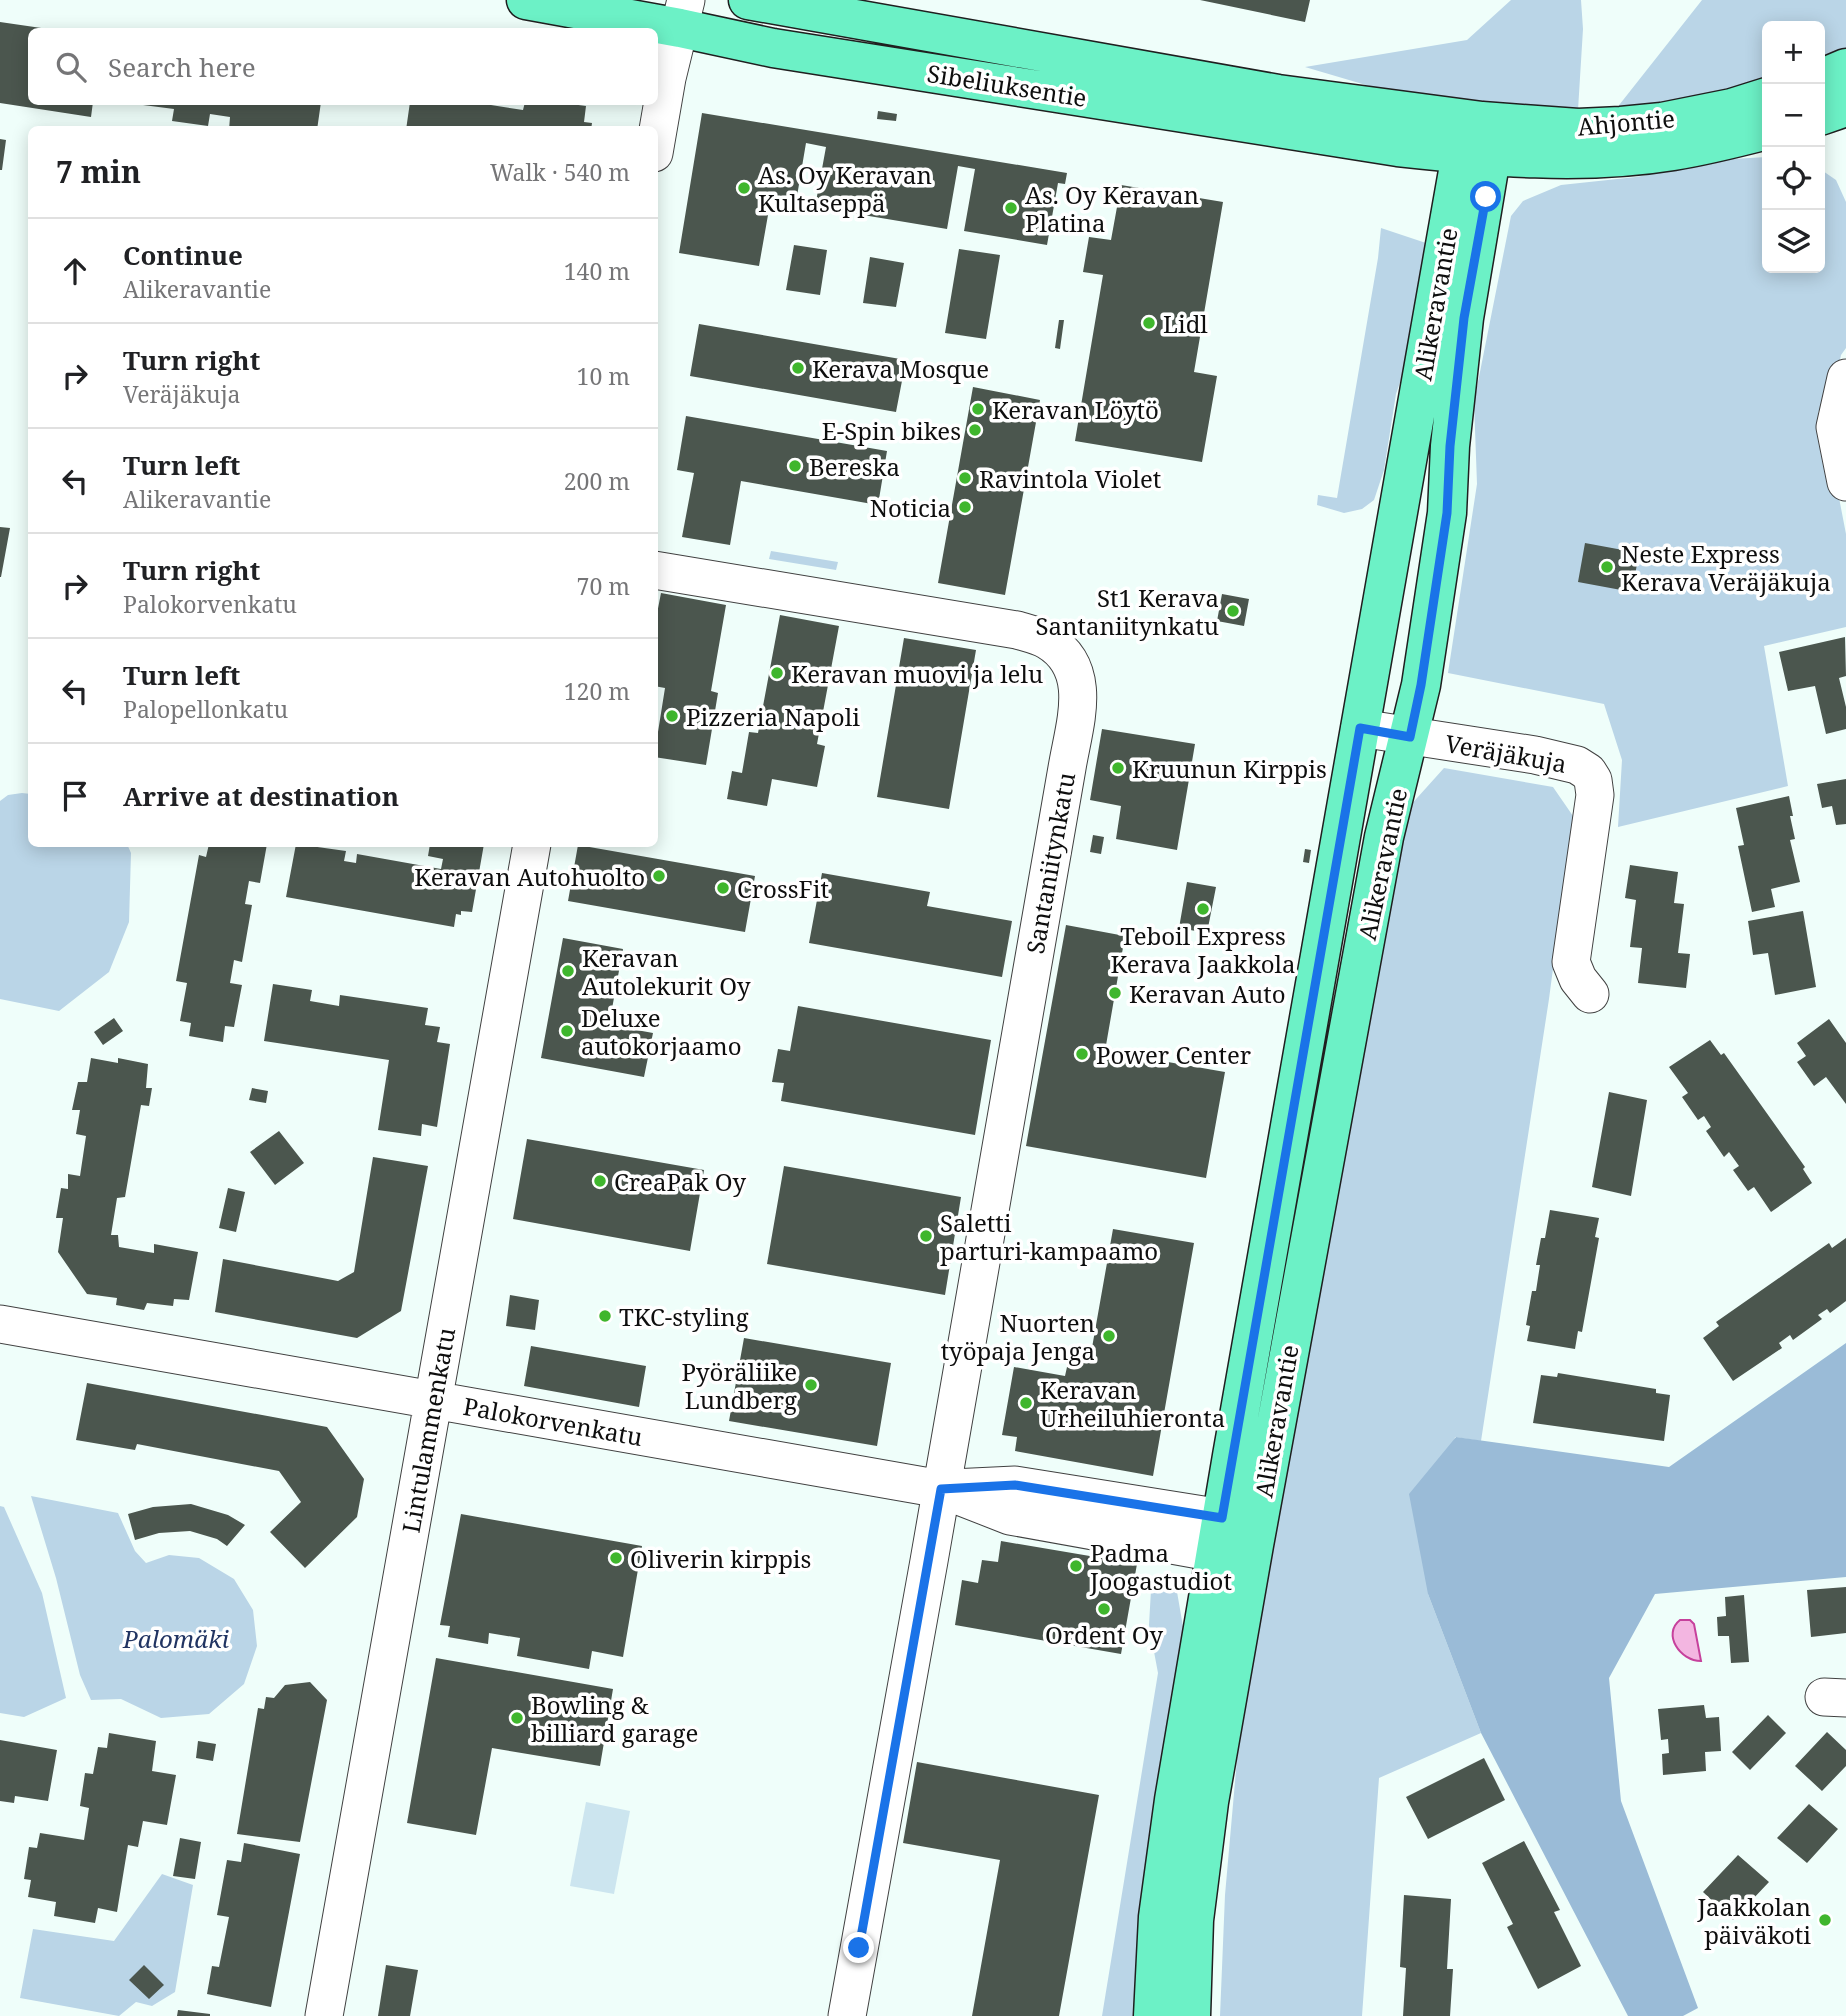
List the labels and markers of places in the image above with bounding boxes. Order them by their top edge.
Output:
place label: As. Oy Keravan Kultaseppä [758,158,932,219]
place label: As. Oy Keravan Platina [1025,178,1199,239]
marker: As. Oy Keravan Kultaseppä [736,180,752,196]
marker: As. Oy Keravan Platina [1003,200,1019,216]
place label: Lidl [1163,307,1208,340]
marker: Lidl [1141,315,1157,331]
place label: Kerava Mosque [812,352,989,385]
marker: Kerava Mosque [790,360,806,376]
place label: Keravan Löytö [992,393,1159,426]
marker: Keravan Löytö [970,401,986,417]
place label: E-Spin bikes [822,414,961,447]
marker: E-Spin bikes [967,422,983,438]
place label: Bereska [809,450,900,483]
marker: Bereska [787,458,803,474]
place label: Ravintola Violet [979,462,1161,495]
marker: Ravintola Violet [957,470,973,486]
place label: Noticia [870,491,951,524]
marker: Noticia [957,499,973,515]
place label: Neste Express Kerava Veräjäkuja [1621,537,1831,598]
marker: Neste Express Kerava Veräjäkuja [1599,559,1615,575]
place label: St1 Kerava Santaniitynkatu [1035,581,1219,642]
marker: St1 Kerava Santaniitynkatu [1225,603,1241,619]
place label: Keravan muovi ja lelu [791,657,1043,690]
marker: Keravan muovi ja lelu [769,665,785,681]
place label: Pizzeria Napoli [686,700,860,733]
marker: Pizzeria Napoli [664,708,680,724]
place label: Kruunun Kirppis [1132,752,1327,785]
marker: Kruunun Kirppis [1110,760,1126,776]
place label: Keravan Autohuolto [414,860,645,893]
marker: Keravan Autohuolto [651,868,667,884]
place label: CrossFit [737,872,829,905]
marker: CrossFit [715,880,731,896]
marker: Teboil Express Kerava Jaakkola [1195,901,1211,917]
place label: Teboil Express Kerava Jaakkola [1110,919,1296,980]
place label: Keravan Autolekurit Oy [582,941,751,1002]
marker: Keravan Autolekurit Oy [560,963,576,979]
place label: Keravan Auto [1129,977,1286,1010]
marker: Keravan Auto [1107,985,1123,1001]
place label: Deluxe autokorjaamo [581,1001,742,1062]
marker: Deluxe autokorjaamo [559,1023,575,1039]
place label: Power Center [1096,1038,1251,1071]
marker: Power Center [1074,1046,1090,1062]
place label: CreaPak Oy [614,1165,746,1198]
marker: CreaPak Oy [592,1173,608,1189]
place label: Saletti parturi-kampaamo [940,1206,1158,1267]
marker: Saletti parturi-kampaamo [918,1228,934,1244]
place label: TKC-styling [619,1300,749,1333]
place label: Nuorten työpaja Jenga [941,1306,1095,1367]
marker: TKC-styling [597,1308,613,1324]
marker: Nuorten työpaja Jenga [1101,1328,1117,1344]
place label: Pyöräliike Lundberg [682,1355,797,1416]
place label: Keravan Urheiluhieronta [1040,1373,1225,1434]
marker: Pyöräliike Lundberg [803,1377,819,1393]
marker: Keravan Urheiluhieronta [1018,1395,1034,1411]
place label: Padma Joogastudiot [1089,1536,1232,1597]
place label: Oliverin kirppis [630,1542,811,1575]
marker: Oliverin kirppis [608,1550,624,1566]
marker: Padma Joogastudiot [1068,1558,1084,1574]
marker: Ordent Oy [1096,1601,1112,1617]
place label: Ordent Oy [1045,1618,1164,1651]
place label: Bowling & billiard garage [531,1688,698,1749]
marker: Bowling & billiard garage [509,1710,525,1726]
place label: Jaakkolan päiväkoti [1697,1890,1811,1951]
marker: Jaakkolan päiväkoti [1817,1912,1833,1928]

